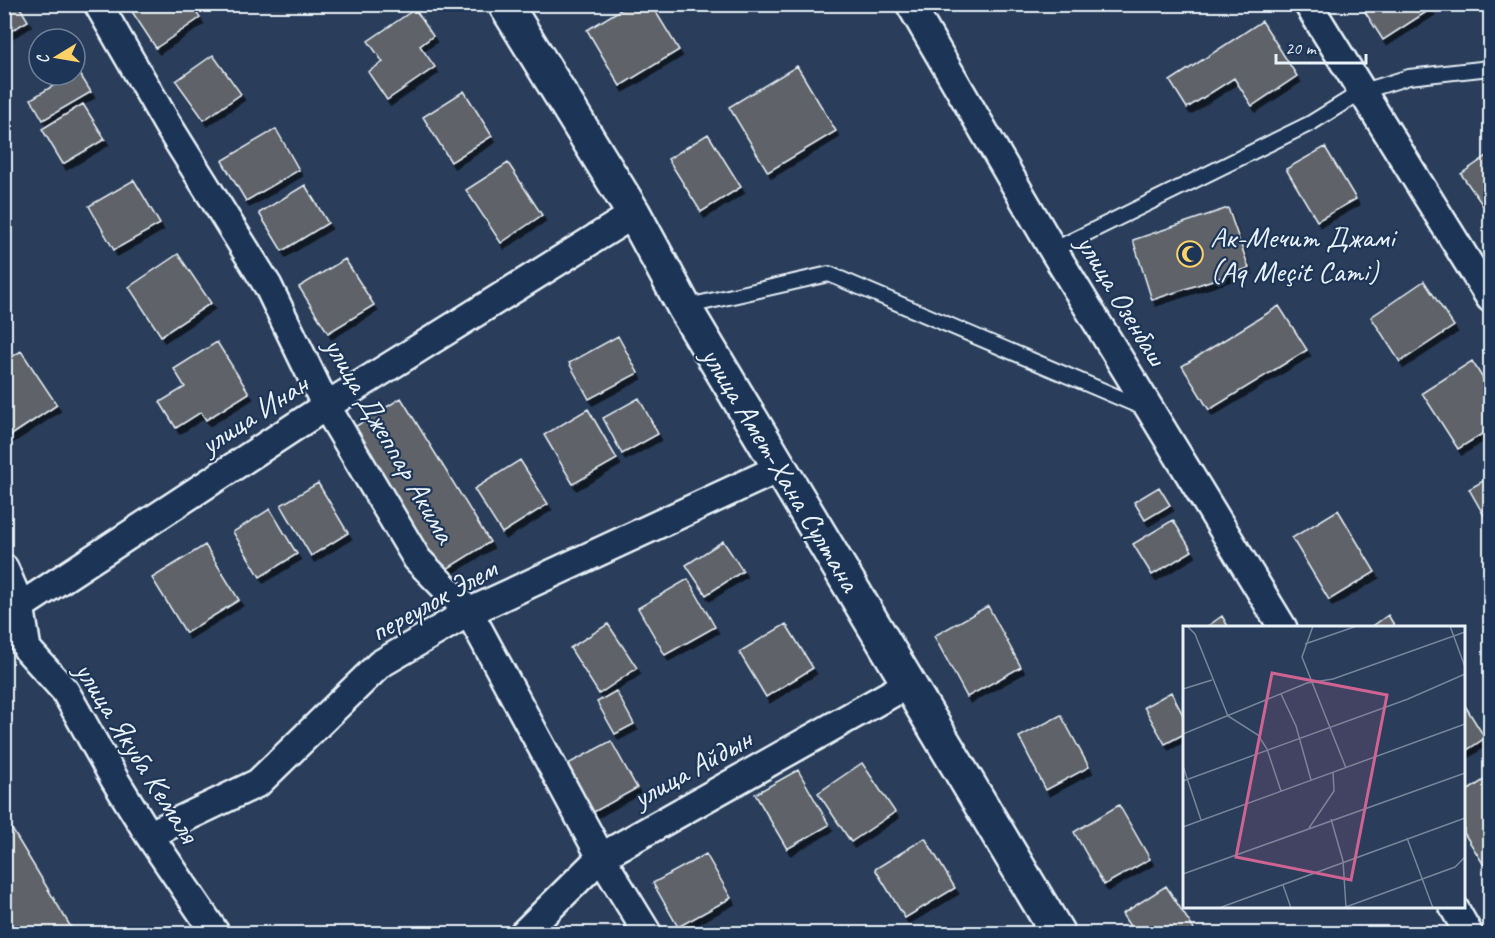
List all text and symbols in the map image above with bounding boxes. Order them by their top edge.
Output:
north arrow [27,27,87,87]
scale bar [1276,27,1366,65]
text: 20 m [1285,37,1318,59]
text: С [32,52,54,65]
place label: Ак-Мечит Джамі (Aq Meçit Cami) [1210,218,1398,290]
street label: улица Озенбаш [1067,226,1177,374]
mosque icon: Ак-Мечит Джамі (Aq Meçit Cami) [1175,239,1205,269]
street label: улица Джеппар Акима [315,328,465,551]
street label: улица Амет-Хана Султана [692,338,870,600]
street label: улица Инан [191,364,317,464]
street label: переулок Элем [363,548,505,650]
inset map [1183,626,1465,908]
street label: улица Якуба Кемаля [65,653,209,852]
street label: улица Айдын [624,719,760,817]

